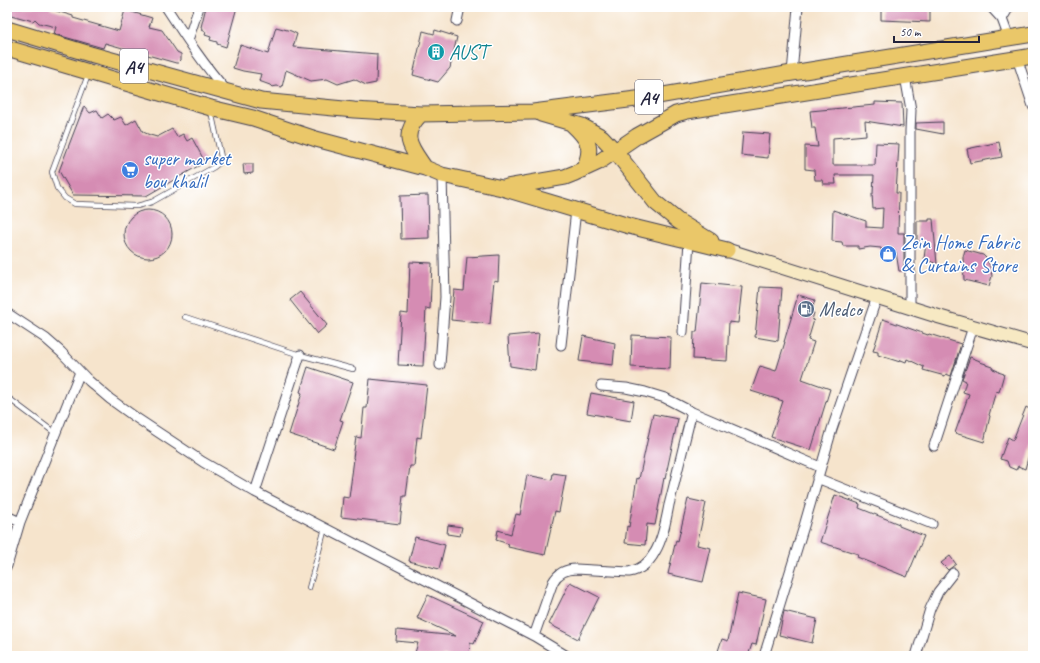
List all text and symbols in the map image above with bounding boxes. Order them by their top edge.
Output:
scale bar [894,18,979,44]
text: 50 m [900,24,922,40]
place label: AUST [449,40,492,65]
building icon: AUST [426,42,446,62]
road number: A4 [120,49,148,83]
road number: A4 [635,80,663,114]
place label: super market bou khalil [143,146,233,194]
supermarket icon: super market bou khalil [120,160,140,180]
place label: Zein Home Fabric & Curtains Store [901,230,1021,278]
shop icon: Zein Home Fabric & Curtains Store [878,244,898,264]
place label: Medco [819,297,864,322]
fuel station icon: Medco [796,299,816,319]

